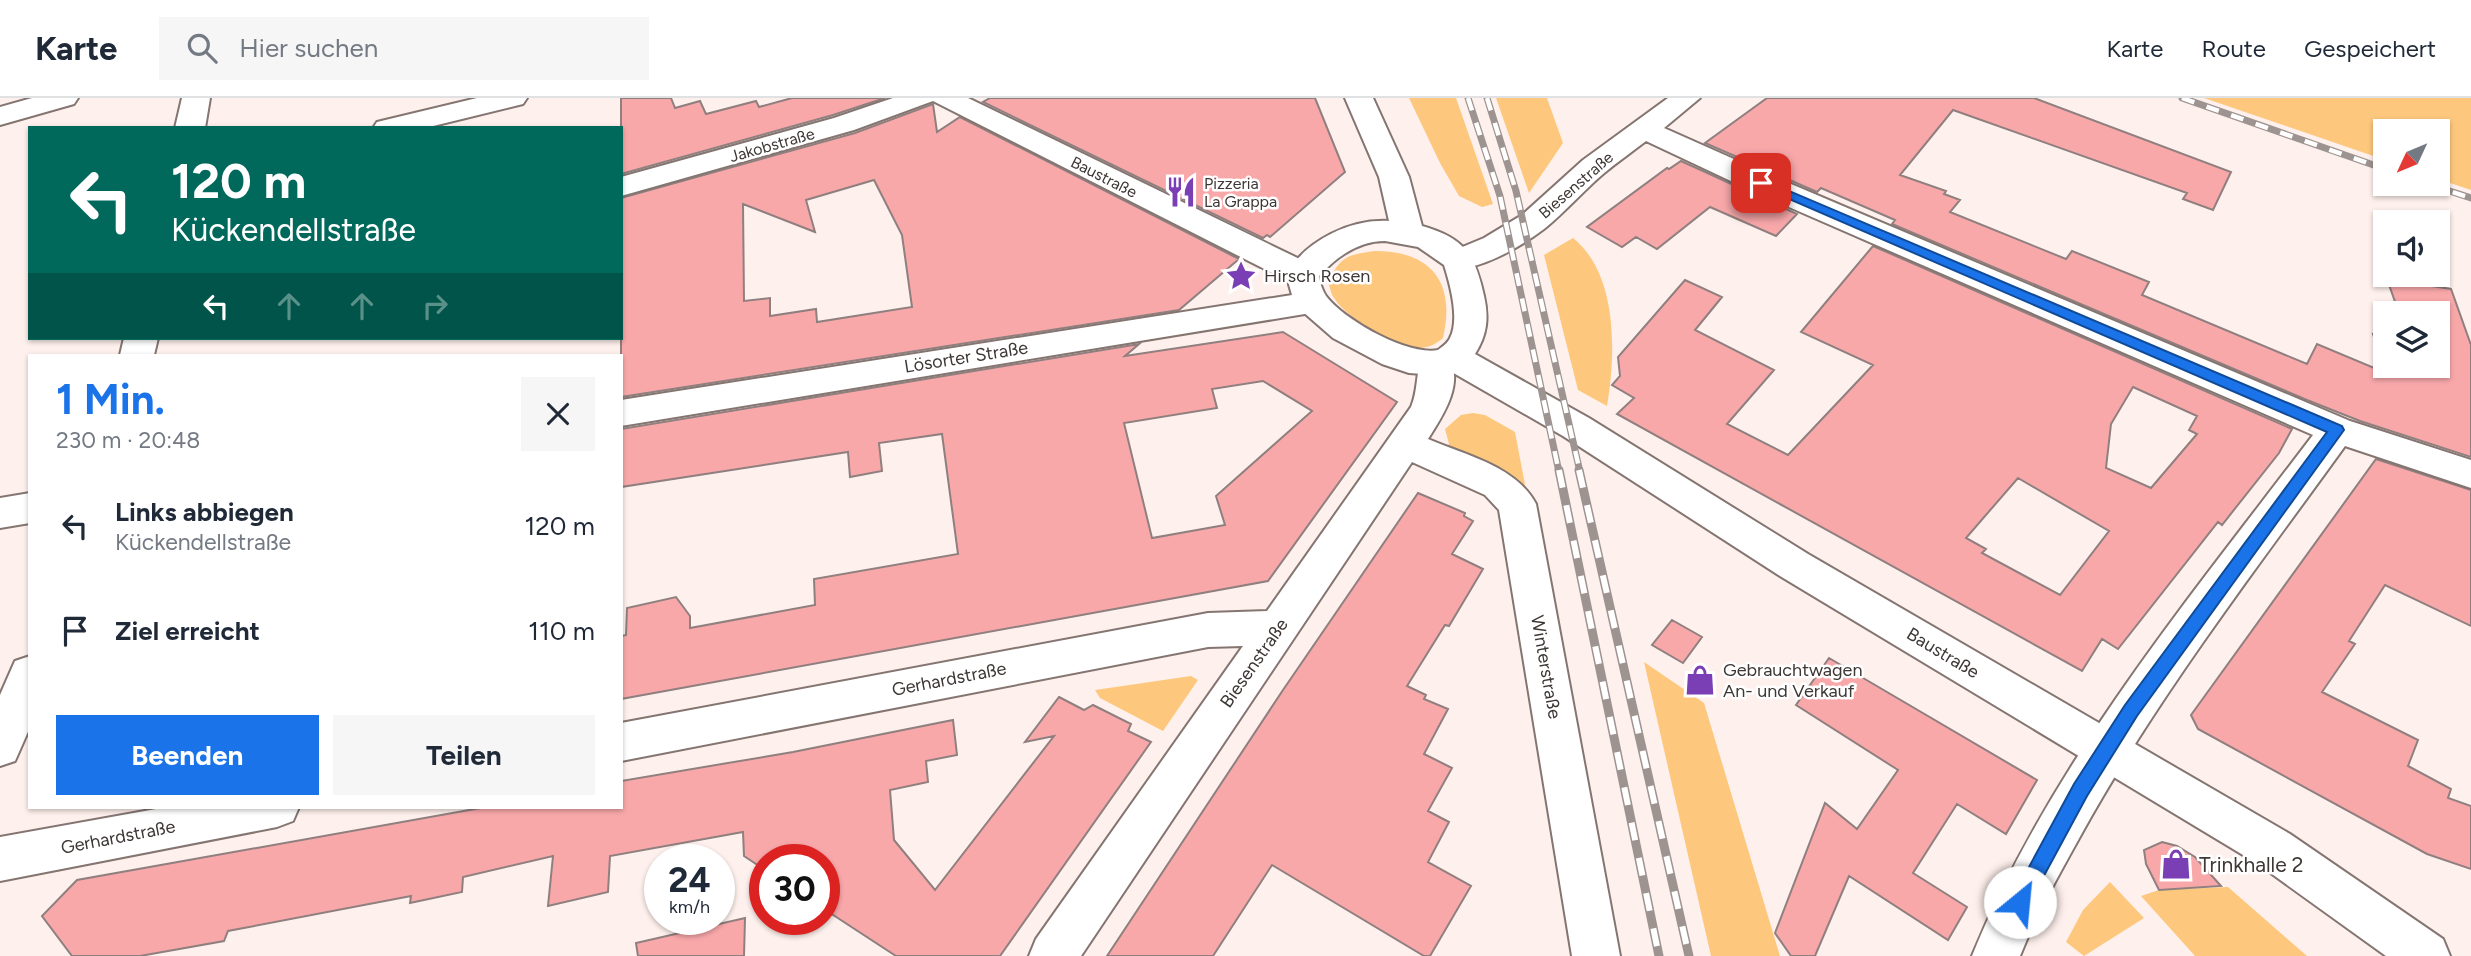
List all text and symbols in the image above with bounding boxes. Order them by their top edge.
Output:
search box [159,17,649,80]
text: Karte [35,29,117,68]
icon: search [183,29,221,67]
text: Hier suchen [239,32,378,64]
text: Karte [2107,34,2163,63]
text: Route [2201,34,2266,63]
text: Gespeichert [2304,34,2436,63]
north arrow [2373,119,2450,196]
map controls [2373,119,2450,378]
street label: Jakobstraße [727,124,817,166]
street label: Biesenstraße [1535,147,1617,222]
text: 120 m [171,151,306,210]
street label: Baustraße [1068,152,1140,202]
pin [1731,153,1791,213]
icon: left [56,154,147,245]
icon: arrive [1742,164,1780,202]
place label: Pizzeria La Grappa [1204,174,1277,211]
restaurant icon: Pizzeria La Grappa [1164,175,1198,209]
button: sound [2373,210,2450,287]
text: Kückendellstraße [171,211,416,249]
place icon: Hirsch Rosen [1224,259,1258,293]
place label: Hirsch Rosen [1264,265,1370,287]
icon: left [197,287,235,325]
icon: ahead [270,287,308,325]
icon: ahead [343,287,381,325]
icon: right [416,287,454,325]
button: layers [2373,301,2450,378]
street label: Lösorter Straße [903,336,1030,378]
text: 1 Min. [56,374,165,425]
button: close [521,377,595,451]
text: 230 m · 20:48 [56,426,200,454]
text: Links abbiegen [115,496,294,528]
icon: left [56,507,94,545]
text: 120 m [525,510,595,542]
text: Kückendellstraße [115,528,291,556]
icon: arrive [56,612,94,650]
street label: Biesenstraße [1215,614,1293,712]
street label: Winterstraße [1526,614,1566,721]
text: Ziel erreicht [115,615,260,647]
text: 110 m [528,615,595,647]
street label: Baustraße [1903,623,1983,683]
street label: Gerhardstraße [890,657,1008,701]
place label: Gebrauchtwagen An- und Verkauf [1723,659,1862,702]
shop icon: Gebrauchtwagen An- und Verkauf [1683,663,1717,697]
button: Beenden [56,715,319,795]
button: Teilen [333,715,595,795]
street label: Gerhardstraße [59,815,177,859]
speed limit sign: 30 [749,844,840,935]
shop icon: Trinkhalle 2 [2159,847,2193,881]
place label: Trinkhalle 2 [2199,852,2304,877]
text: 24 [668,859,711,901]
position arrow [1983,865,2057,939]
text: km/h [669,896,710,918]

